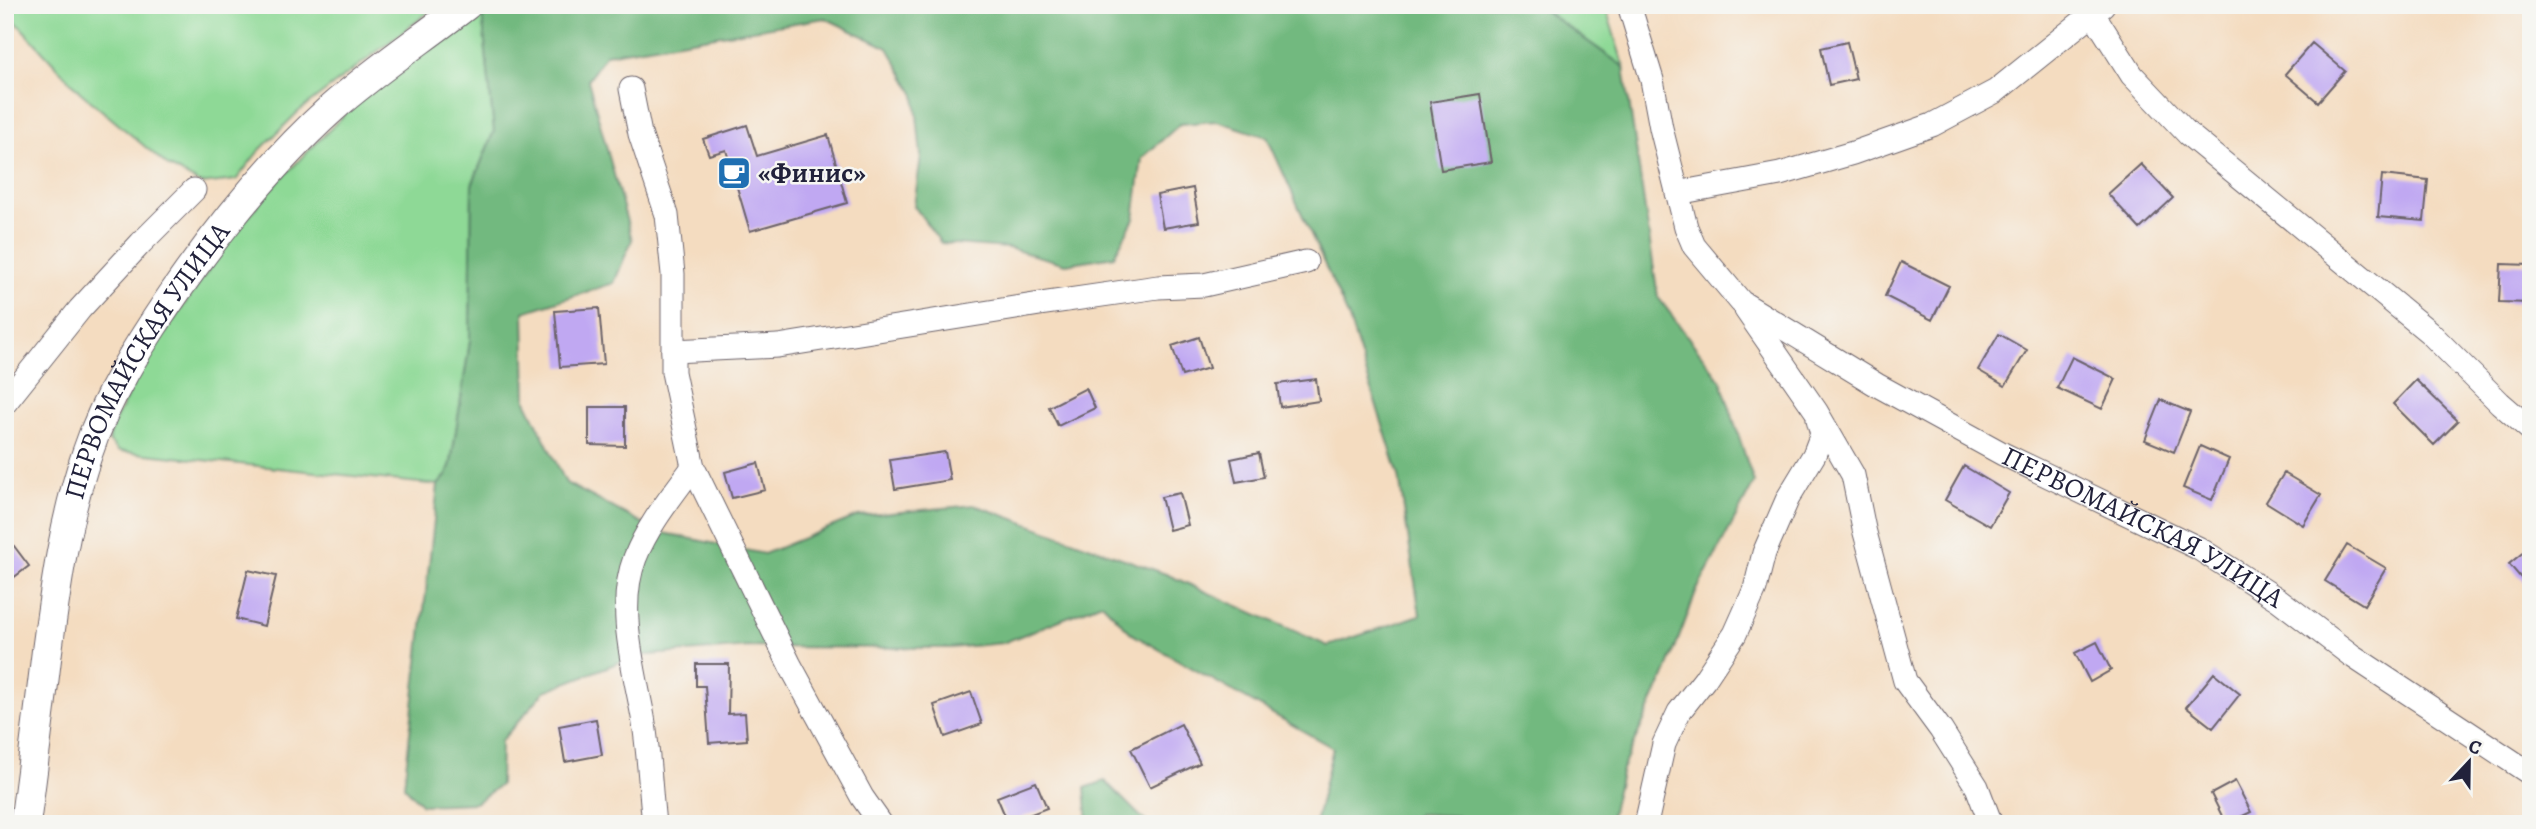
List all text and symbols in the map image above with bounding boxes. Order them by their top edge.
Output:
cafe icon: «Финис» [715,154,753,192]
place label: «Финис» [758,154,866,192]
street label: ПЕРВОМАЙСКАЯ УЛИЦА [55,214,239,504]
street label: ПЕРВОМАЙСКАЯ УЛИЦА [1996,437,2292,617]
north arrow [2434,728,2504,798]
text: С [2465,733,2485,761]

